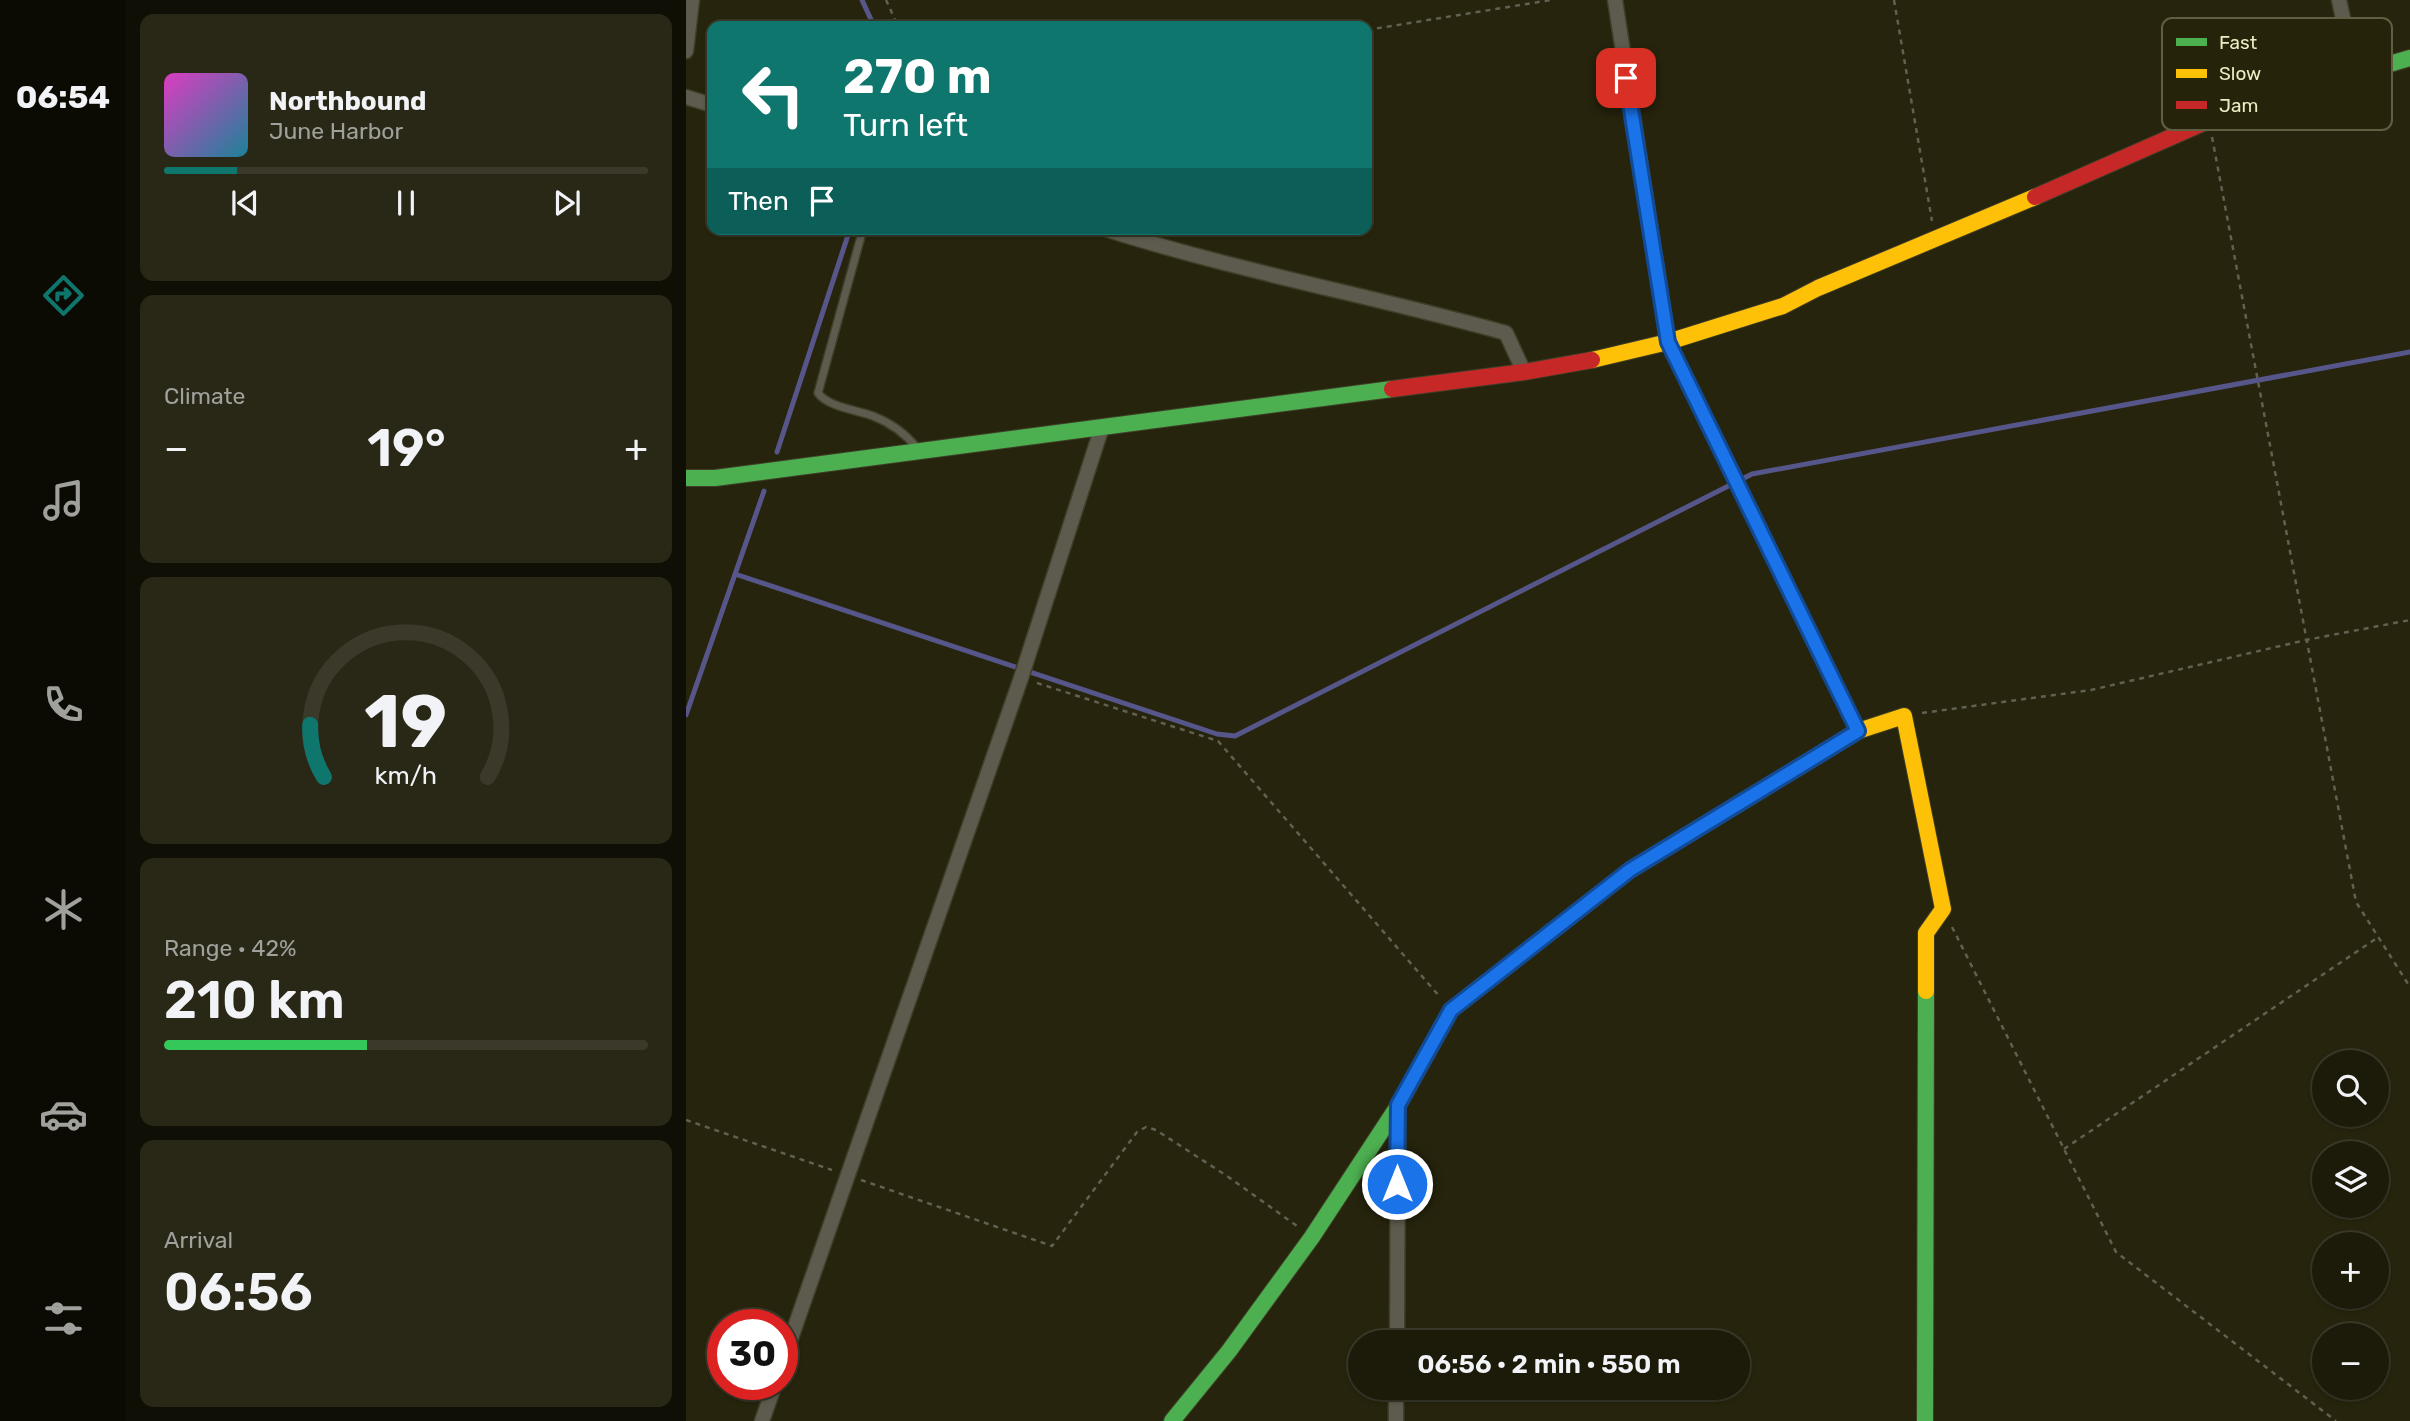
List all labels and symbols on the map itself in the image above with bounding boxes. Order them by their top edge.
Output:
legend [2162,18,2392,130]
text: Fast [2219,31,2258,54]
pin [1596,48,1656,108]
text: Slow [2219,62,2261,85]
text: Jam [2219,94,2258,117]
position arrow [1360,1147,1434,1221]
speed limit sign: 30 [707,1309,798,1400]

